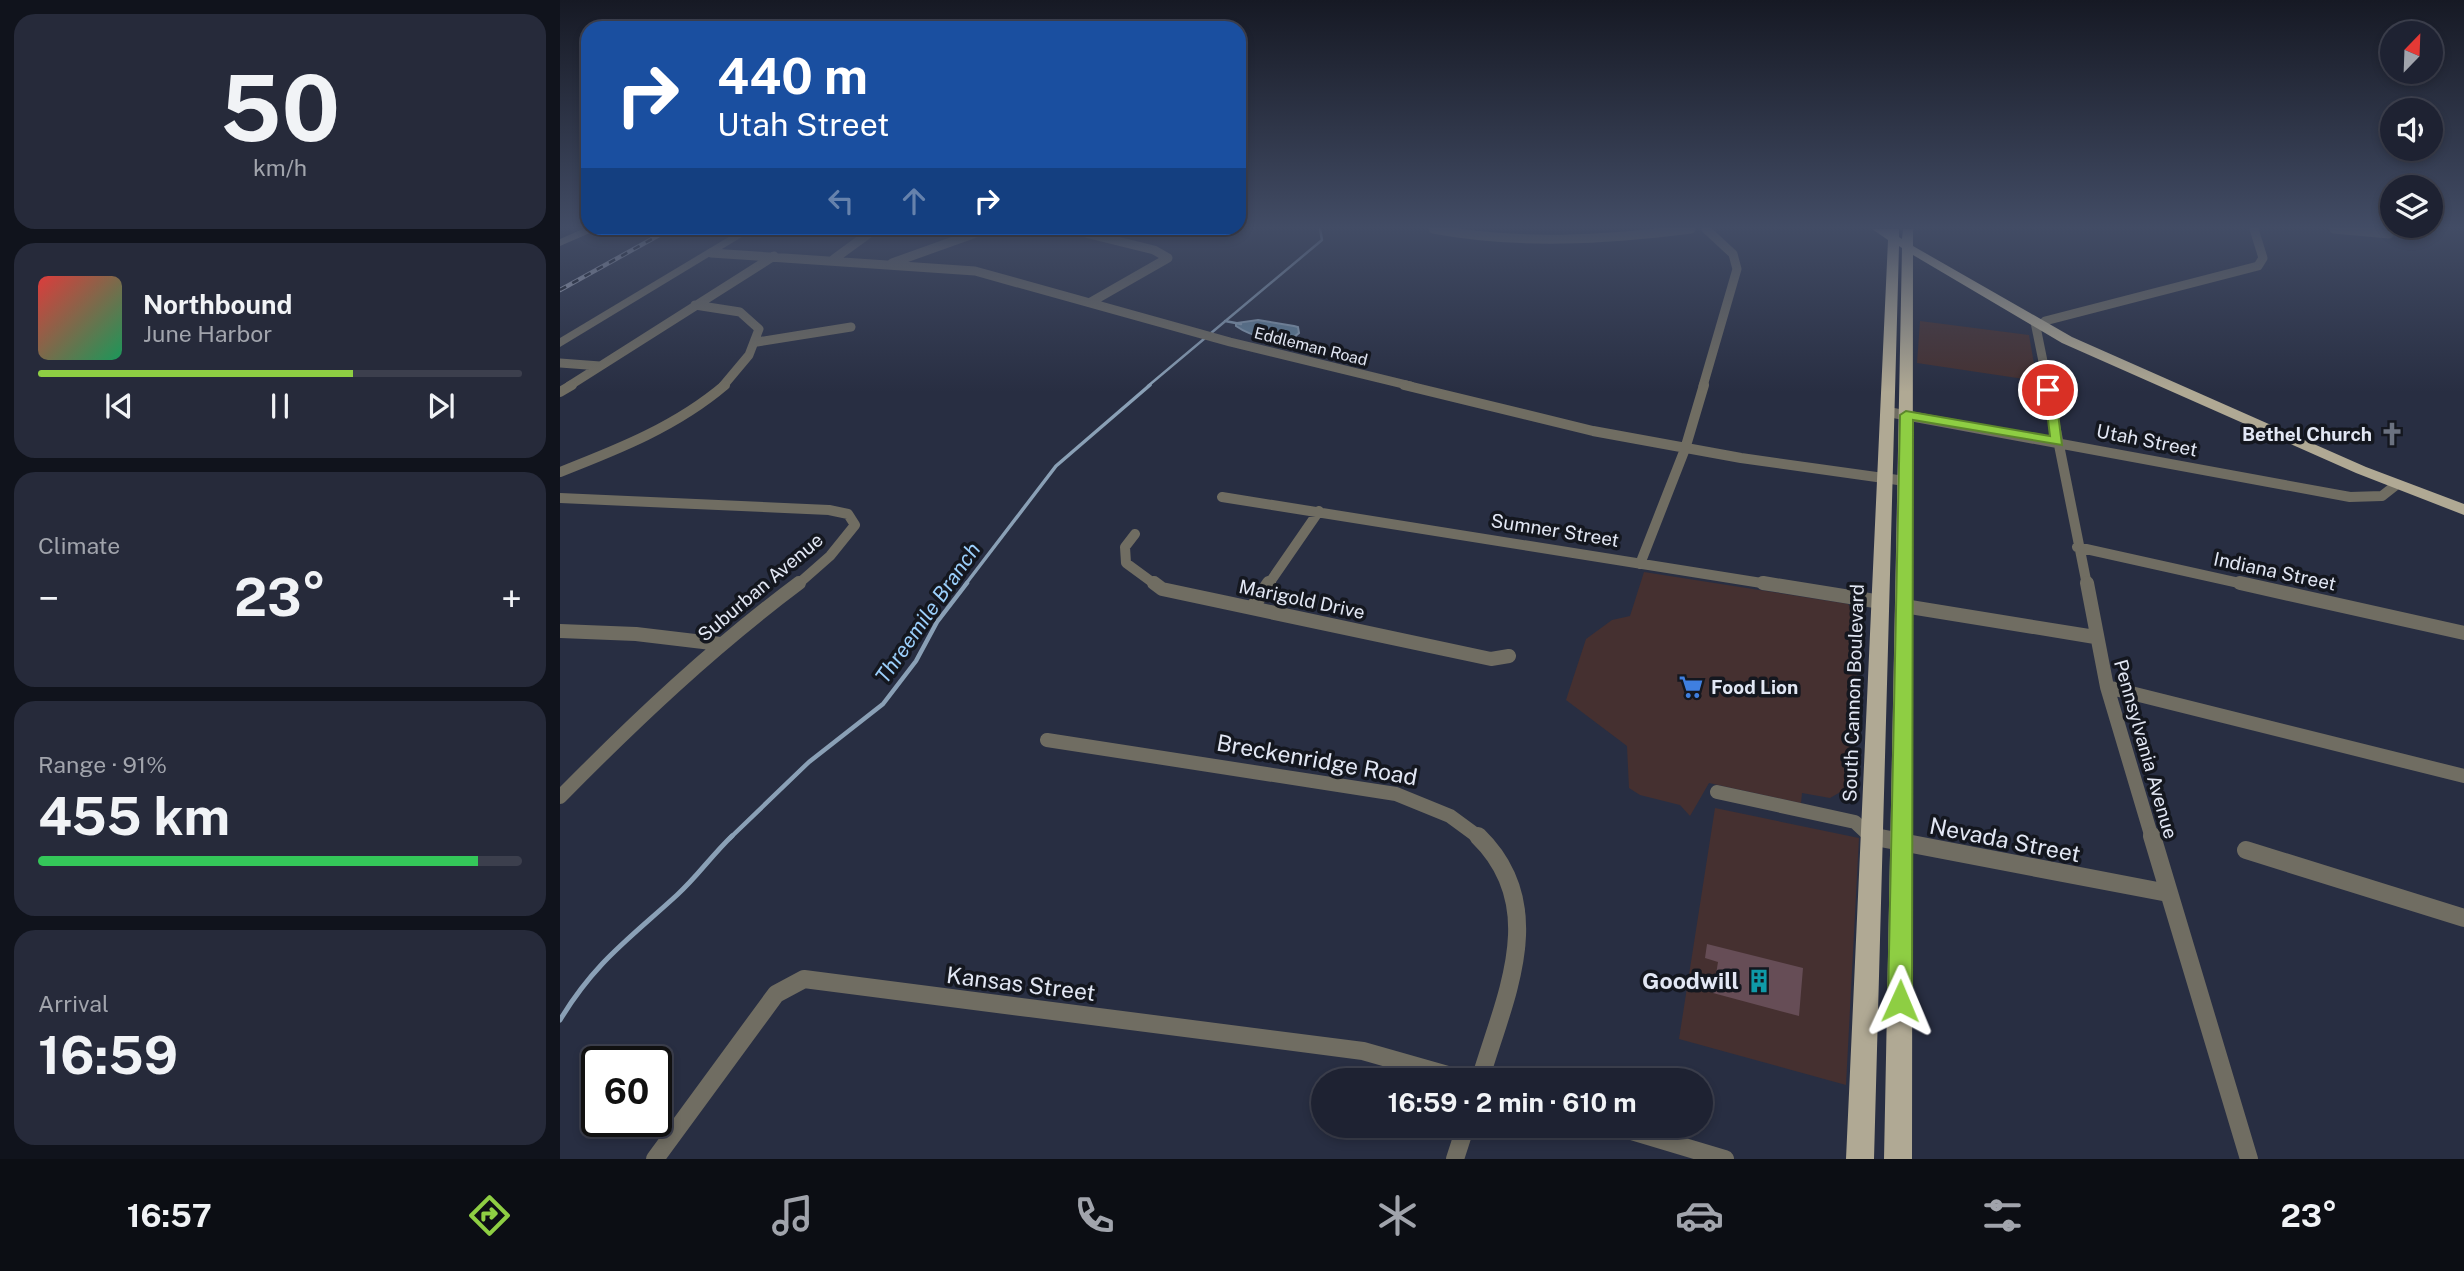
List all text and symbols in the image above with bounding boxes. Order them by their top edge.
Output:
north arrow [2380,21,2443,84]
map controls [2380,21,2443,238]
text: 440 m [717,47,868,105]
icon: right [602,49,693,140]
text: 50 [220,55,340,161]
button: sound [2380,98,2443,161]
text: Utah Street [717,106,890,143]
text: km/h [253,154,307,181]
button: layers [2380,175,2443,238]
icon: left [822,182,860,220]
icon: ahead [895,182,933,220]
icon: right [968,182,1006,220]
text: Northbound [143,289,292,320]
text: June Harbor [143,320,272,347]
street label: Eddleman Road [1252,323,1370,370]
pin [2018,360,2078,420]
icon: arrive [2029,371,2067,409]
icon: previous [100,387,138,425]
icon: pause [261,387,299,425]
icon: next [422,387,460,425]
street label: Utah Street [2095,419,2199,461]
church icon: Bethel Church [2378,420,2406,448]
place label: Bethel Church [2242,423,2372,445]
street label: Sumner Street [1489,509,1621,551]
street label: Suburban Avenue [693,528,827,646]
text: Climate [38,532,120,559]
water label: Threemile Branch [870,538,985,688]
street label: Indiana Street [2212,547,2338,595]
text: 23° [234,567,326,628]
street label: Marigold Drive [1237,575,1367,623]
text: − [38,576,59,621]
text: + [501,576,522,621]
street label: South Cannon Boulevard [1838,584,1868,802]
street label: Pennsylvania Avenue [2110,657,2182,841]
supermarket icon: Food Lion [1677,673,1705,701]
place label: Food Lion [1711,676,1798,698]
street label: Breckenridge Road [1215,729,1420,790]
text: Range · 91% [38,751,167,778]
text: 455 km [38,786,230,847]
street label: Nevada Street [1927,812,2083,867]
street label: Kansas Street [945,961,1097,1006]
position arrow [1863,964,1937,1038]
place label: Goodwill [1642,967,1739,994]
building icon: Goodwill [1745,967,1773,995]
text: Arrival [38,990,109,1017]
text: 16:59 [38,1025,178,1086]
speed limit sign: 60 [581,1046,672,1137]
text: 16:59 · 2 min · 610 m [1387,1087,1637,1118]
icon: directions [465,1191,514,1240]
icon: music [768,1191,817,1240]
icon: phone [1070,1191,1119,1240]
icon: climate [1373,1191,1422,1240]
icon: car [1675,1191,1724,1240]
icon: filters [1978,1191,2027,1240]
text: 16:57 [127,1197,212,1234]
text: 23° [2280,1197,2337,1234]

